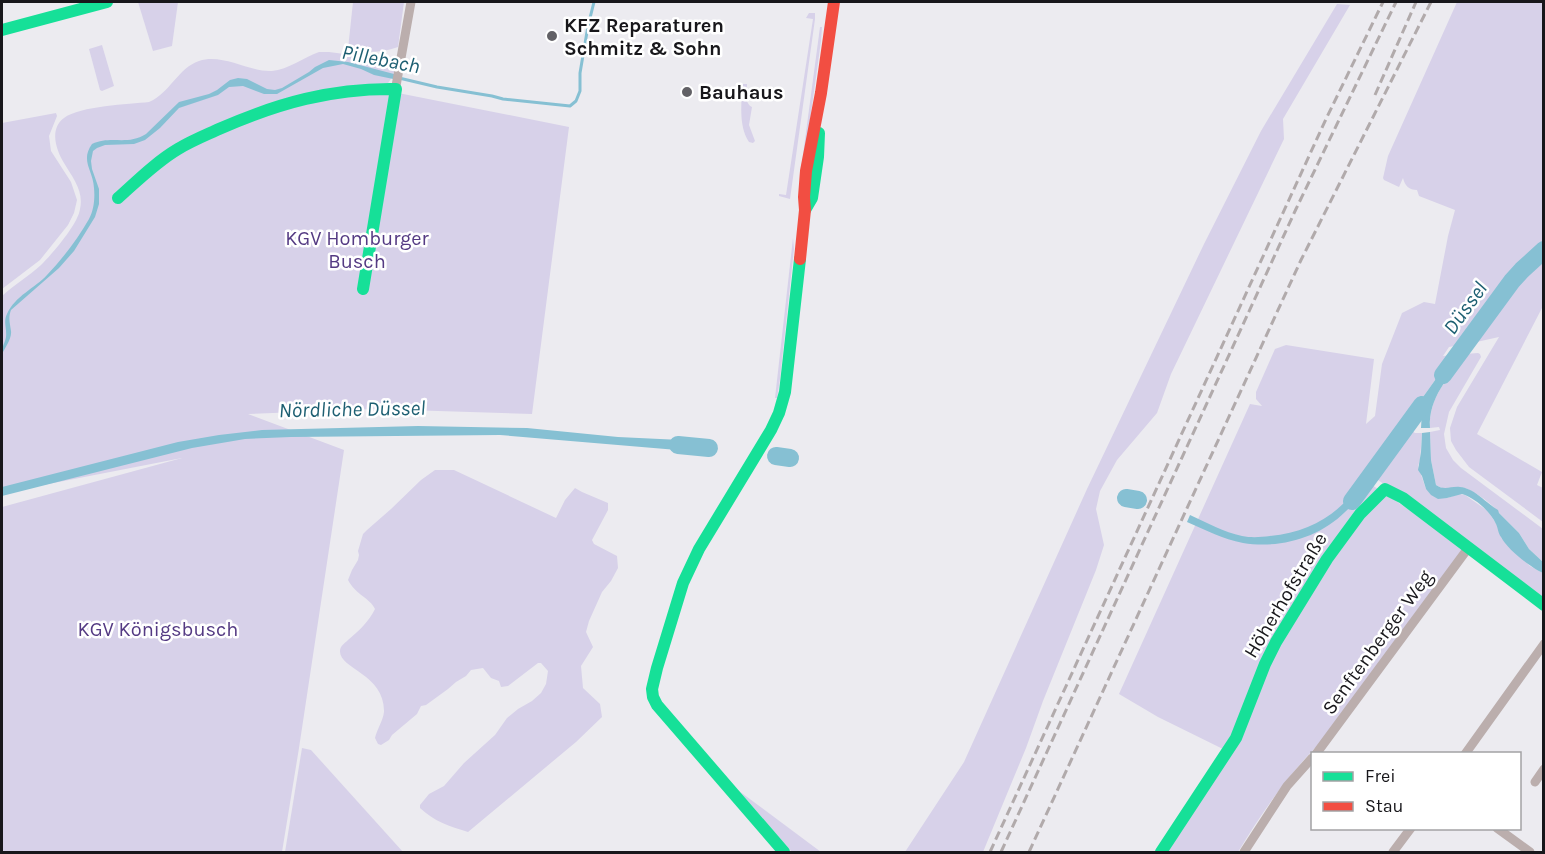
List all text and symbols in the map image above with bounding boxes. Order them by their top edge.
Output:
place label: KFZ Reparaturen Schmitz & Sohn [564,14,724,60]
marker: KFZ Reparaturen Schmitz & Sohn [545,29,559,43]
water label: Pillebach [340,40,422,78]
place label: Bauhaus [699,81,783,104]
marker: Bauhaus [680,85,694,99]
park label: KGV Homburger Busch [285,227,430,273]
water label: Düssel [1438,277,1492,339]
water label: Nördliche Düssel [278,396,426,422]
street label: Höherhofstraße [1239,528,1332,662]
street label: Senftenberger Weg [1317,566,1437,719]
park label: KGV Königsbusch [78,618,238,641]
legend [1311,752,1521,830]
text: Frei [1365,765,1396,787]
text: Stau [1365,795,1403,817]

